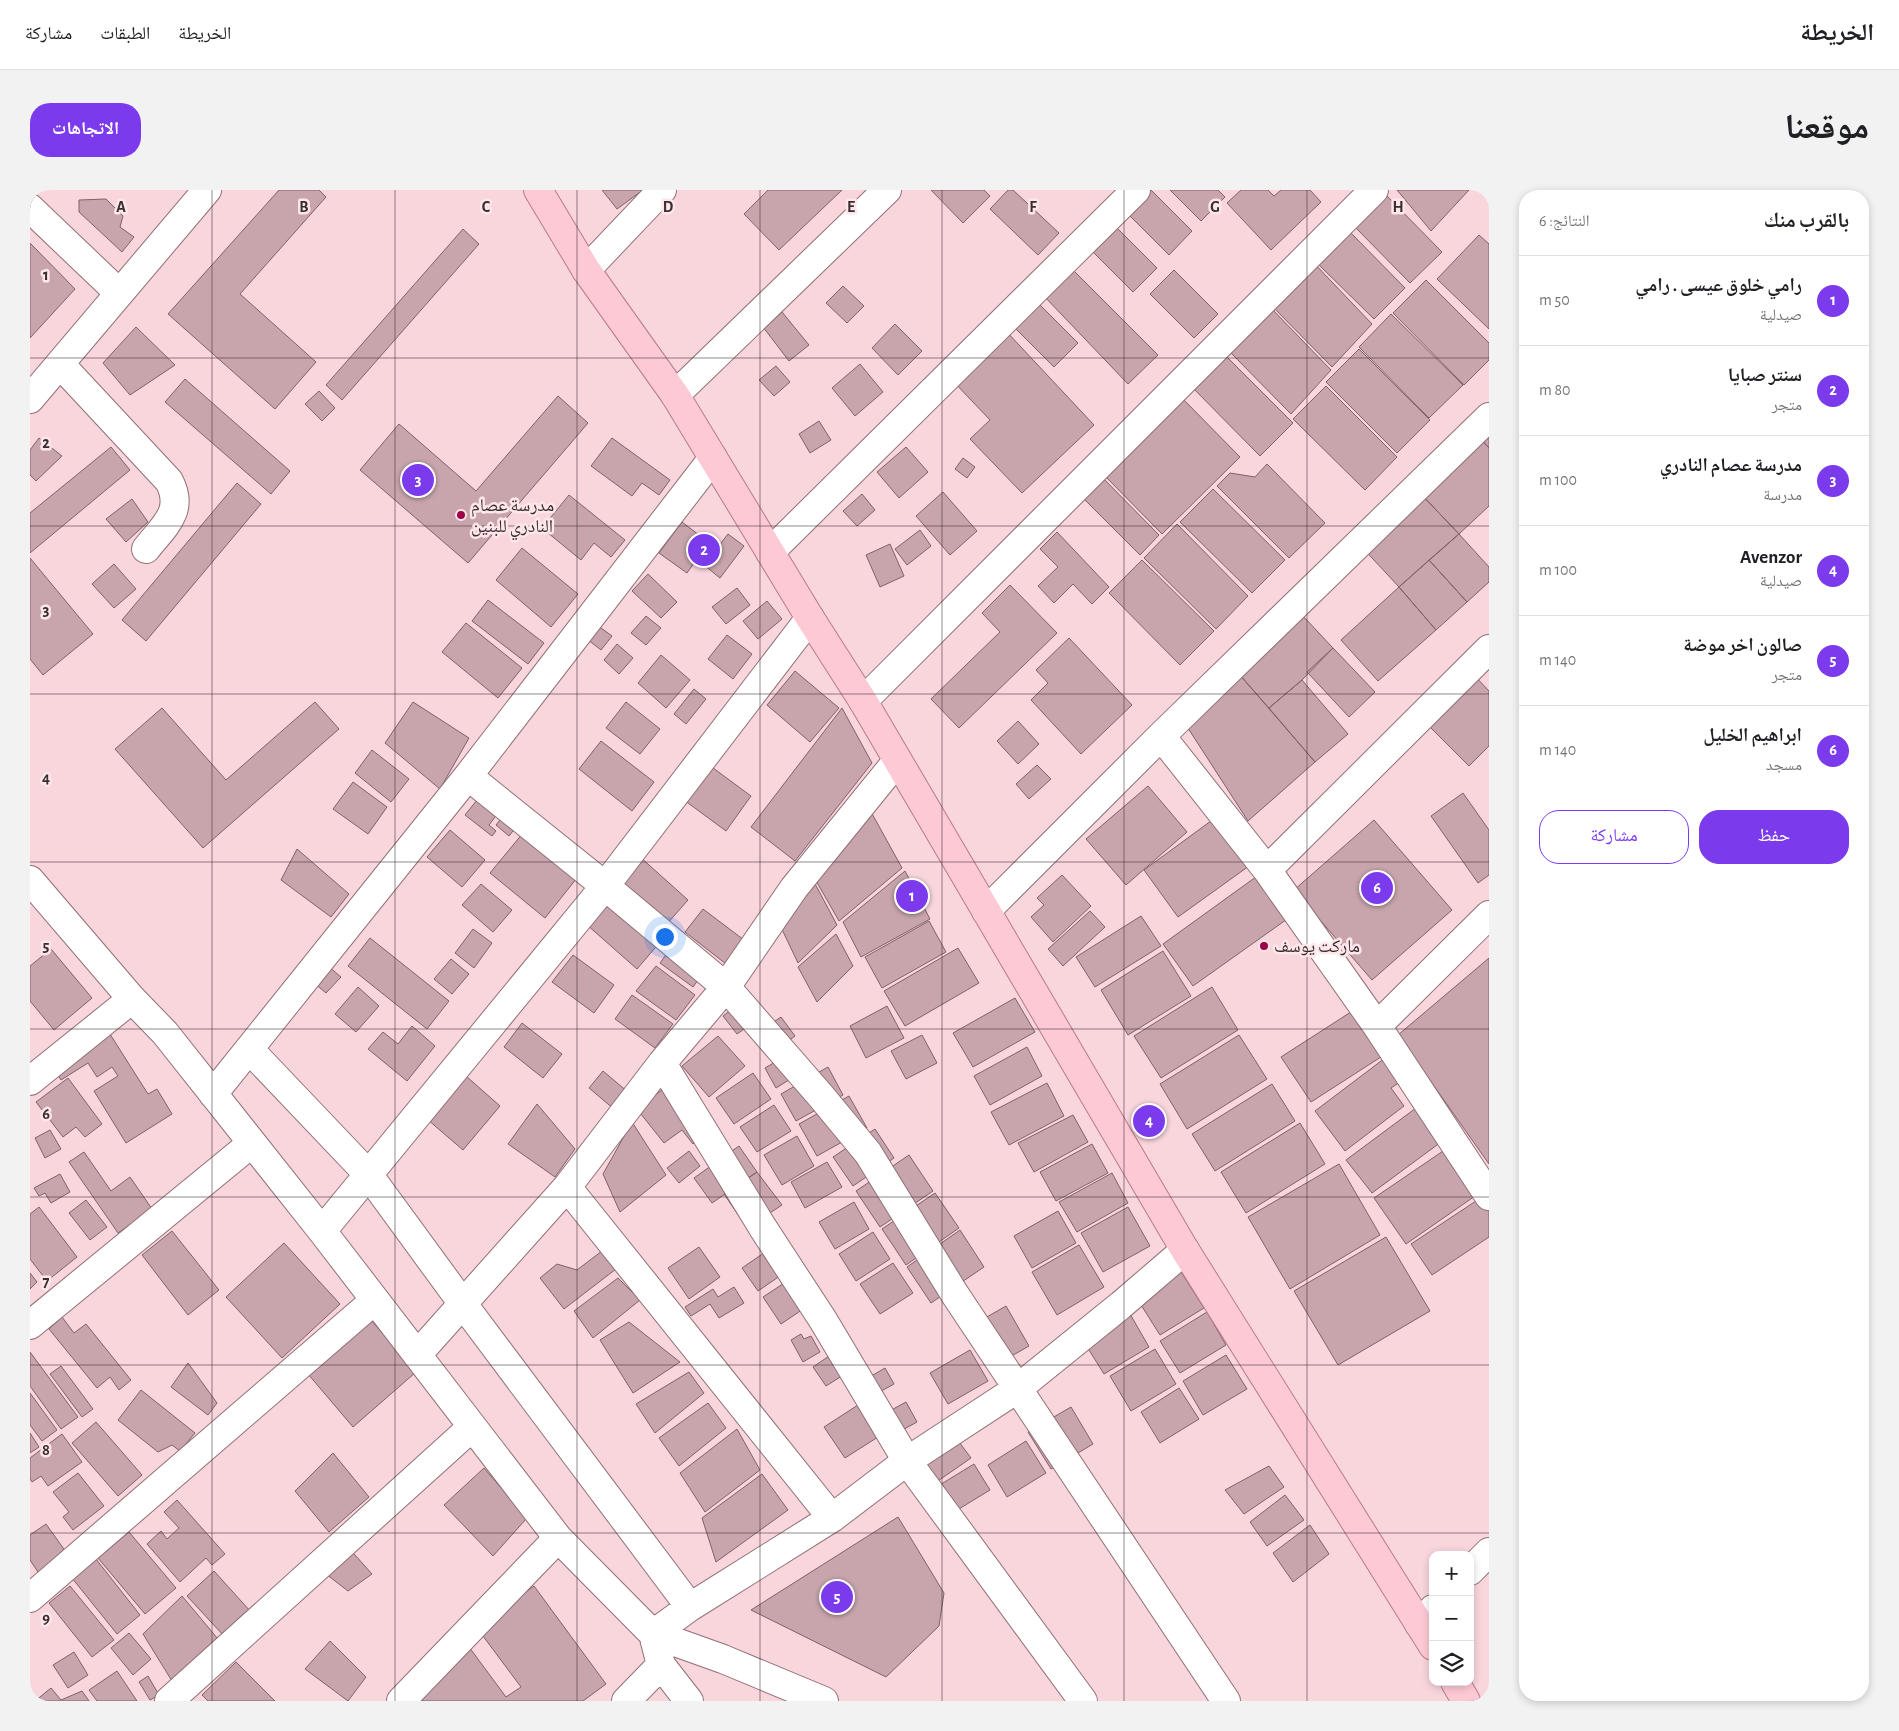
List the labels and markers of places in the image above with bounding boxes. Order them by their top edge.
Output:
pin: 3 [402,461,434,499]
place label: مدرسة عصام النادري للبنين [471,497,554,541]
marker: مدرسة عصام النادري للبنين [455,509,467,521]
pin: 2 [688,531,720,569]
pin: 6 [1361,869,1393,907]
pin: 1 [896,877,928,915]
place label: ماركت يوسف [1274,938,1360,956]
marker: ماركت يوسف [1258,940,1270,952]
pin: 4 [1133,1102,1165,1140]
pin: 5 [821,1578,853,1616]

